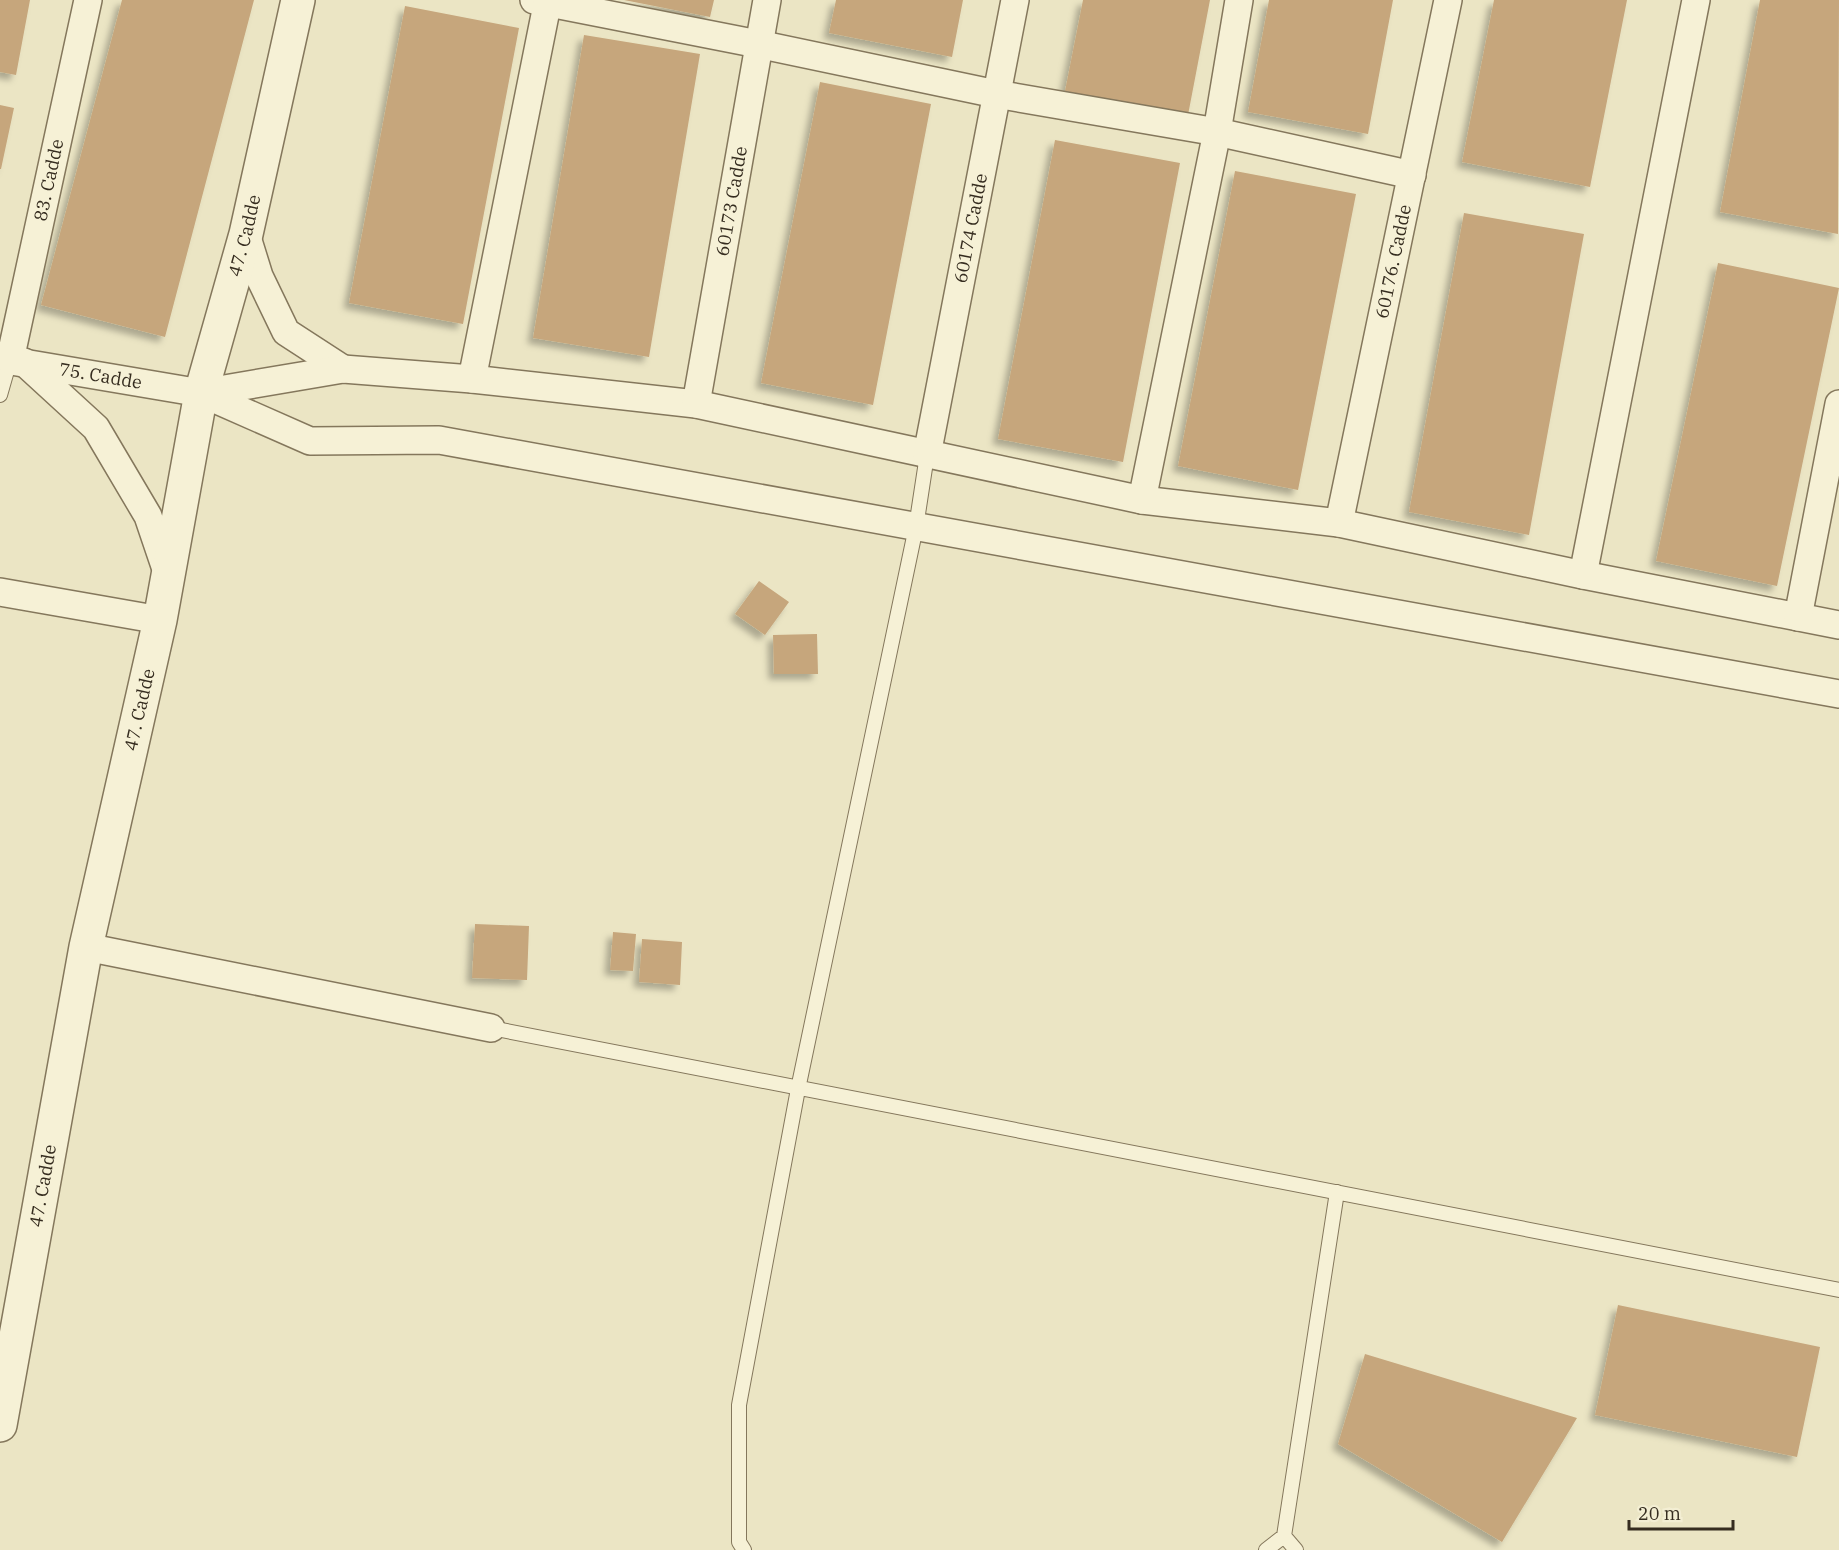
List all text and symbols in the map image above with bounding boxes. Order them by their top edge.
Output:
street label: 83. Cadde [28,137,69,223]
street label: 60173 Cadde [710,144,752,258]
street label: 60174 Cadde [949,171,992,285]
street label: 47. Cadde [223,192,265,279]
street label: 60176. Cadde [1370,202,1416,321]
street label: 75. Cadde [58,357,144,394]
street label: 47. Cadde [119,666,160,753]
street label: 47. Cadde [24,1143,61,1229]
scale bar [1629,1493,1732,1531]
text: 20 m [1638,1502,1681,1525]

